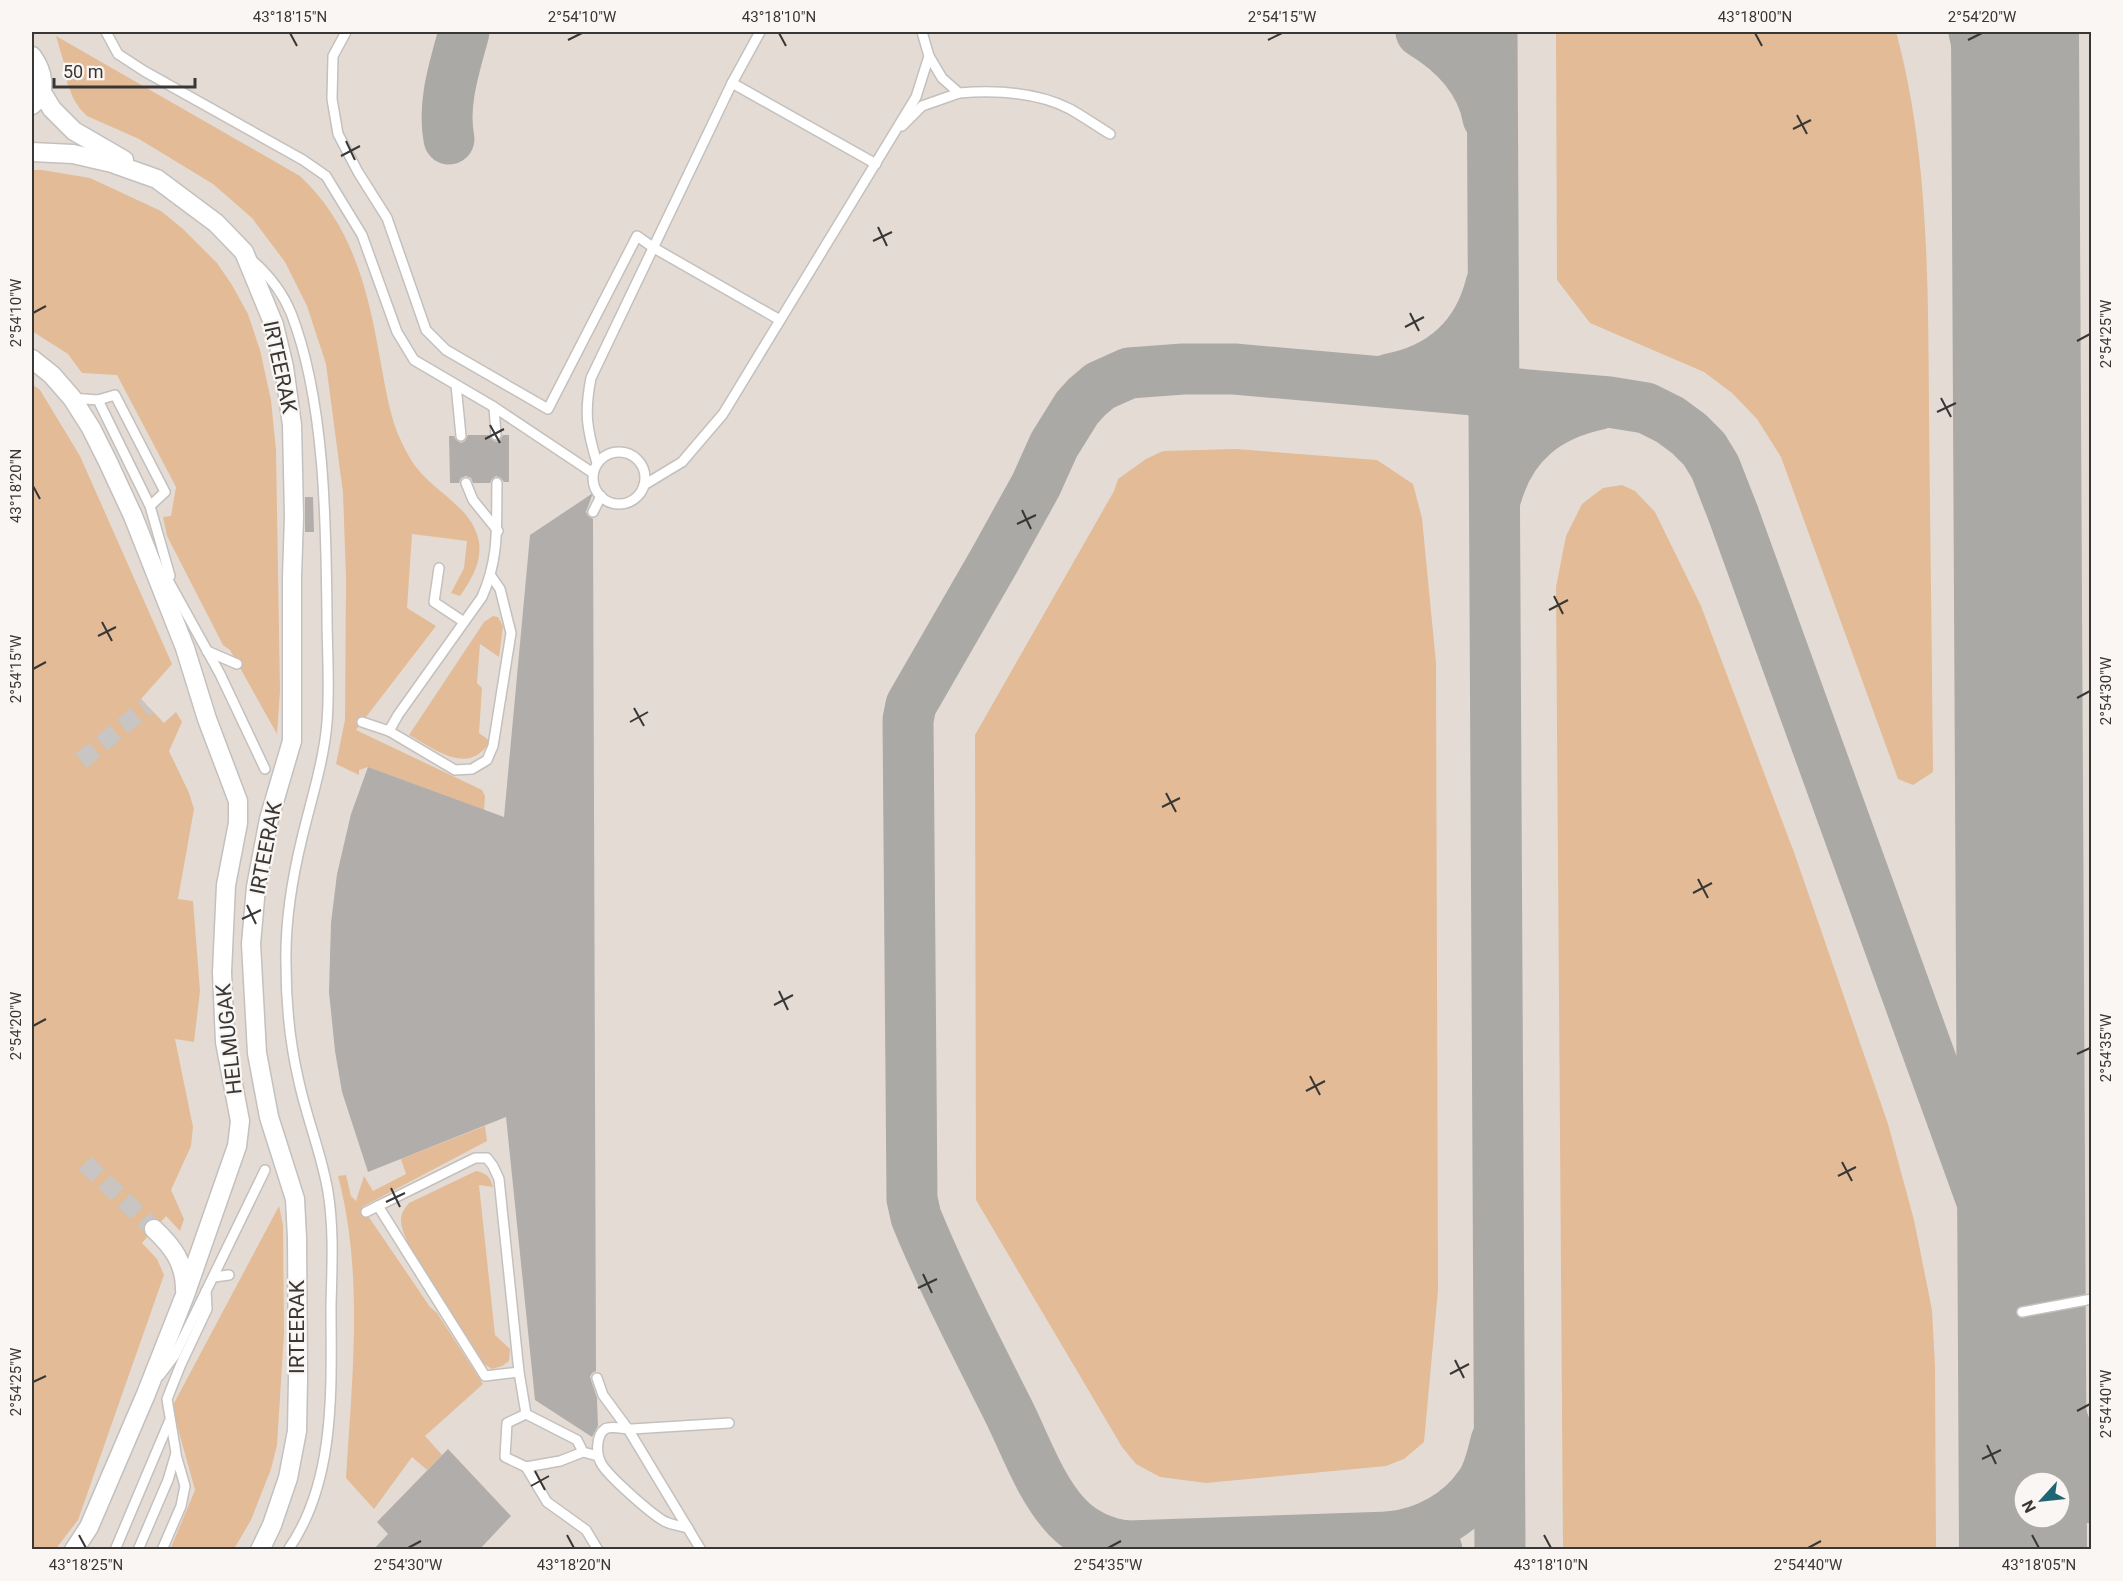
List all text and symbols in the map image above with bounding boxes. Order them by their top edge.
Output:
text: 43°18'15"N [253,8,327,26]
text: 2°54'10"W [548,8,616,26]
text: 43°18'10"N [742,8,816,26]
text: 2°54'15"W [1248,8,1316,26]
text: 43°18'00"N [1718,8,1792,26]
text: 2°54'20"W [1948,8,2016,26]
scale bar [54,51,195,89]
text: 50 m [63,61,103,82]
text: 2°54'10"W [7,279,25,347]
text: 2°54'25"W [2097,300,2115,368]
street label: IRTEERAK [258,319,302,416]
text: 43°18'20"N [7,449,25,523]
text: 2°54'15"W [7,635,25,703]
text: 2°54'30"W [2097,657,2115,725]
street label: IRTEERAK [245,799,287,896]
street label: HELMUGAK [211,982,247,1096]
text: 2°54'20"W [7,992,25,1060]
text: 2°54'35"W [2097,1014,2115,1082]
street label: IRTEERAK [285,1279,309,1374]
text: 2°54'25"W [7,1348,25,1416]
text: 2°54'40"W [2097,1370,2115,1438]
north arrow [2012,1470,2072,1530]
text: N [2018,1497,2040,1516]
text: 43°18'25"N [49,1556,123,1574]
text: 2°54'30"W [374,1556,442,1574]
text: 43°18'20"N [537,1556,611,1574]
text: 2°54'35"W [1074,1556,1142,1574]
text: 43°18'10"N [1514,1556,1588,1574]
text: 2°54'40"W [1774,1556,1842,1574]
text: 43°18'05"N [2002,1556,2076,1574]

